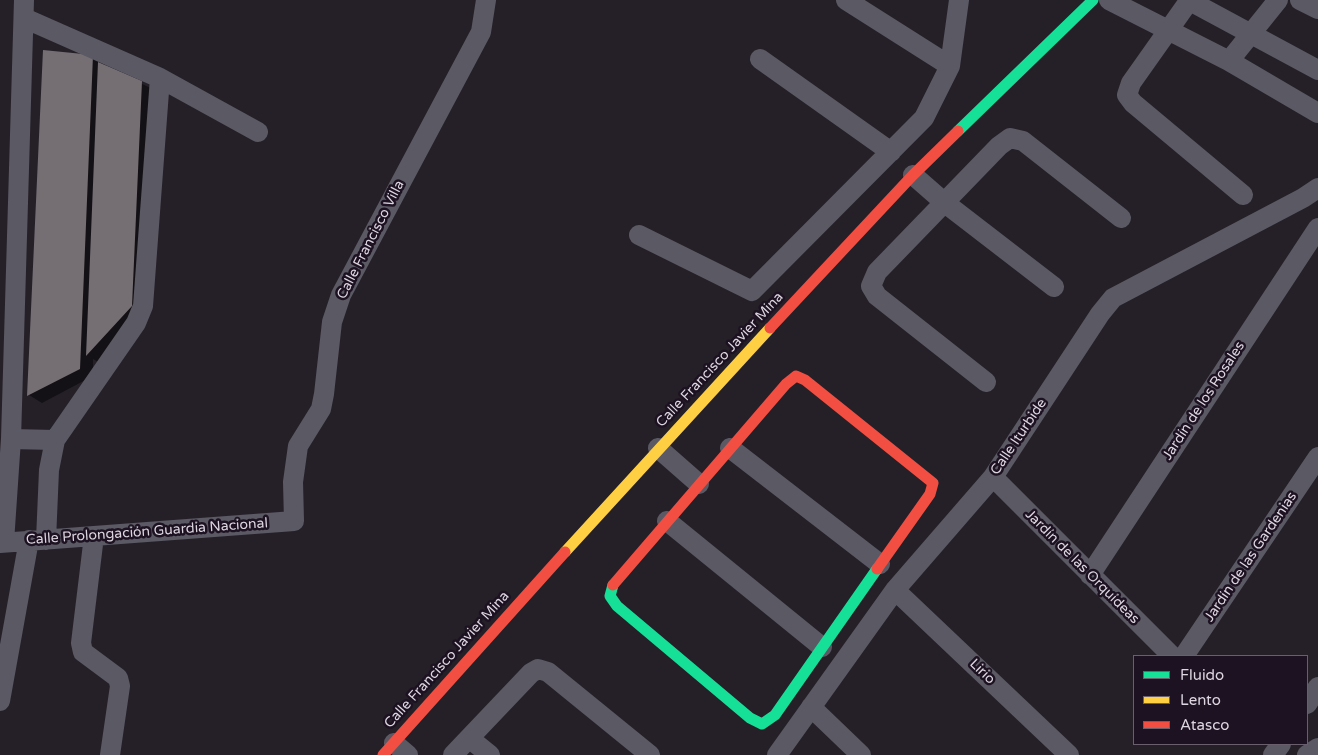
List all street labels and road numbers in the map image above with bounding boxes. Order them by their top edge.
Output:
street label: Calle Francisco Villa [334,178,408,302]
street label: Calle Francisco Javier Mina [653,289,787,431]
street label: Jardín de los Rosales [1159,339,1249,463]
street label: Calle Iturbide [987,396,1051,478]
street label: Jardín de las Gardenias [1201,489,1301,625]
street label: Jardín de las Orquídeas [1021,506,1143,628]
street label: Calle Prolongación Guardia Nacional [26,515,268,549]
street label: Calle Francisco Javier Mina [381,588,513,732]
street label: Lirio [966,656,998,688]

